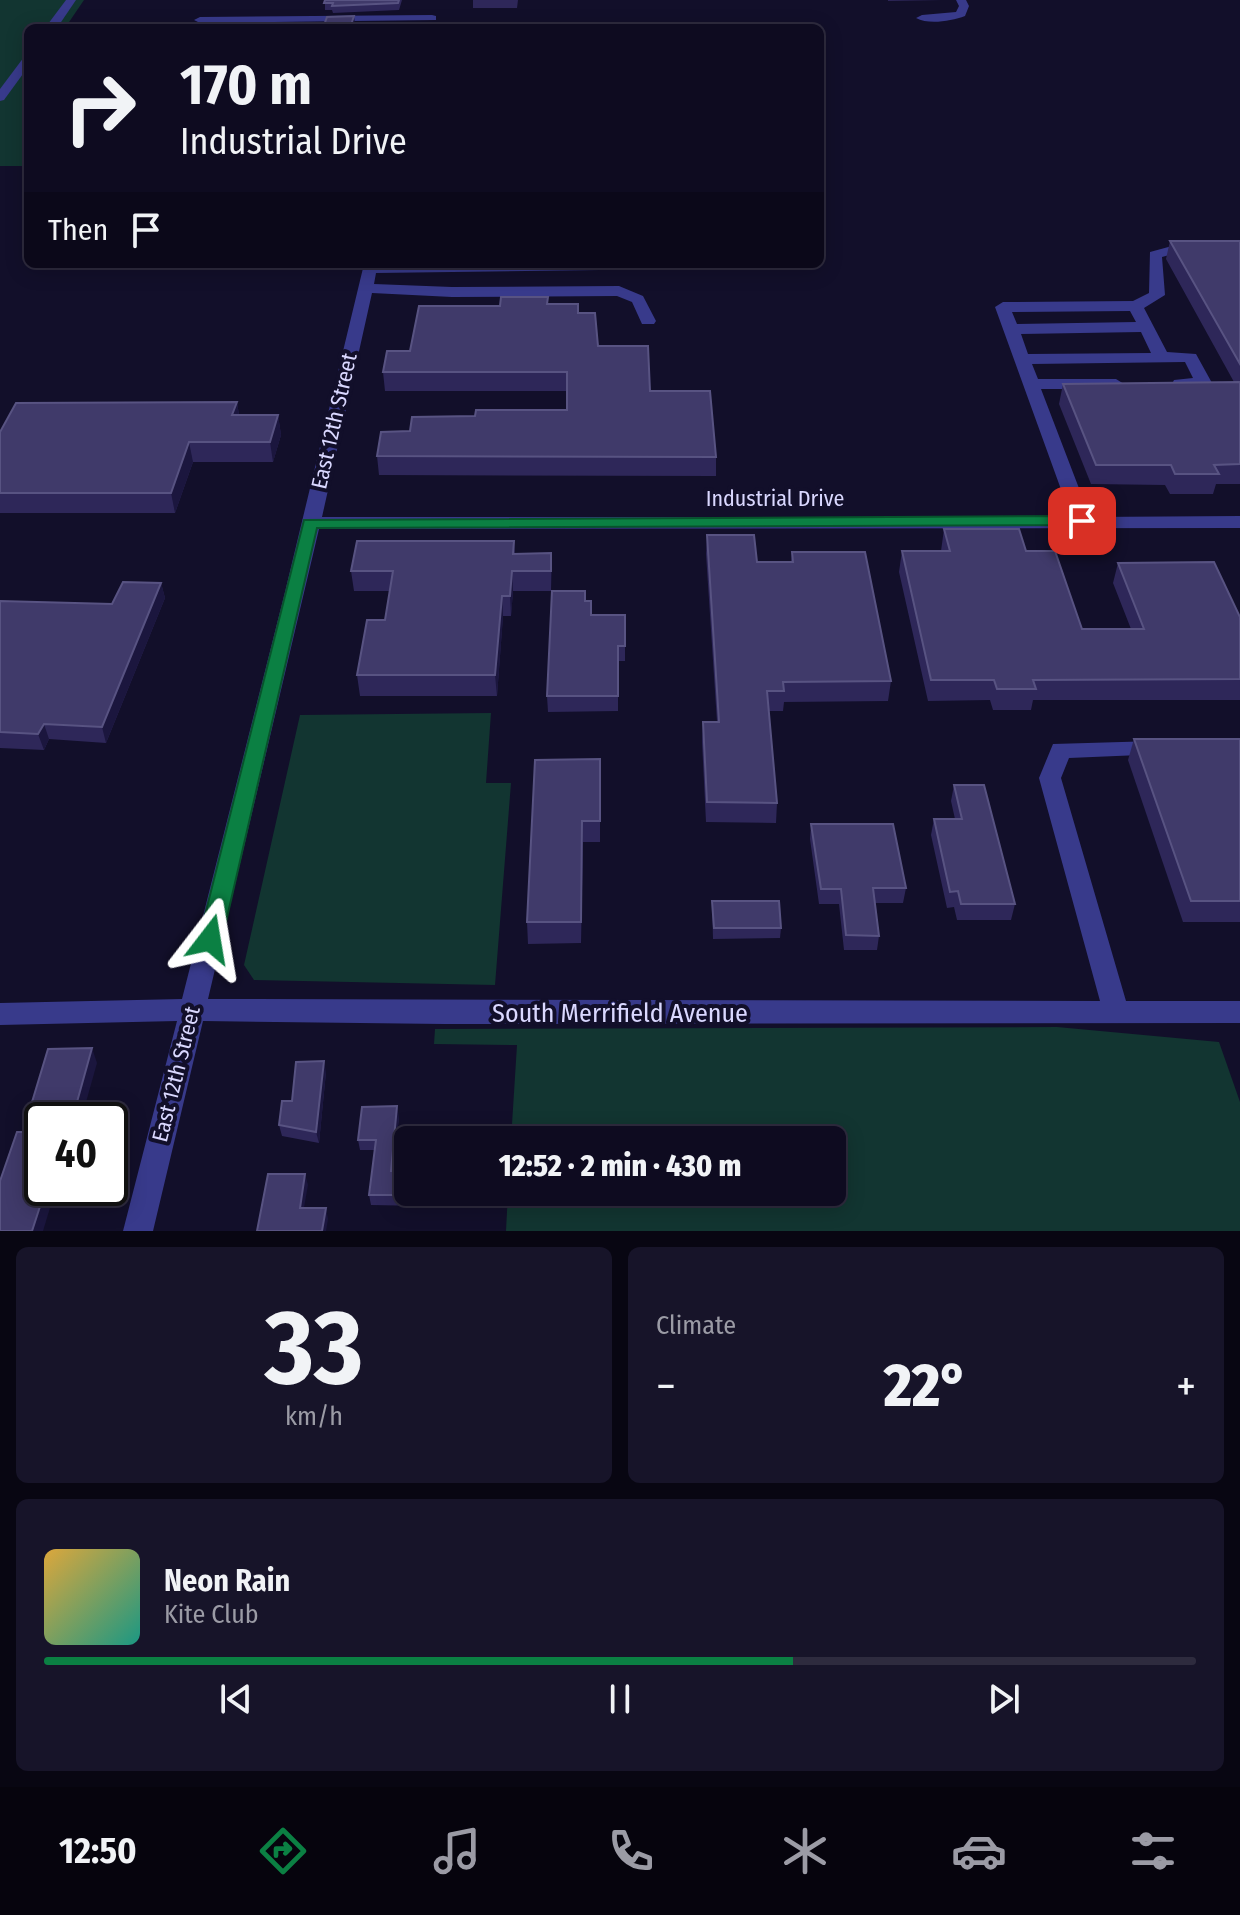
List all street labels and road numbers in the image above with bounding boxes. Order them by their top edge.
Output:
street label: East 12th Street [305,350,363,492]
street label: Industrial Drive [706,485,844,512]
street label: South Merrifield Avenue [492,998,748,1029]
street label: East 12th Street [146,1003,206,1145]

